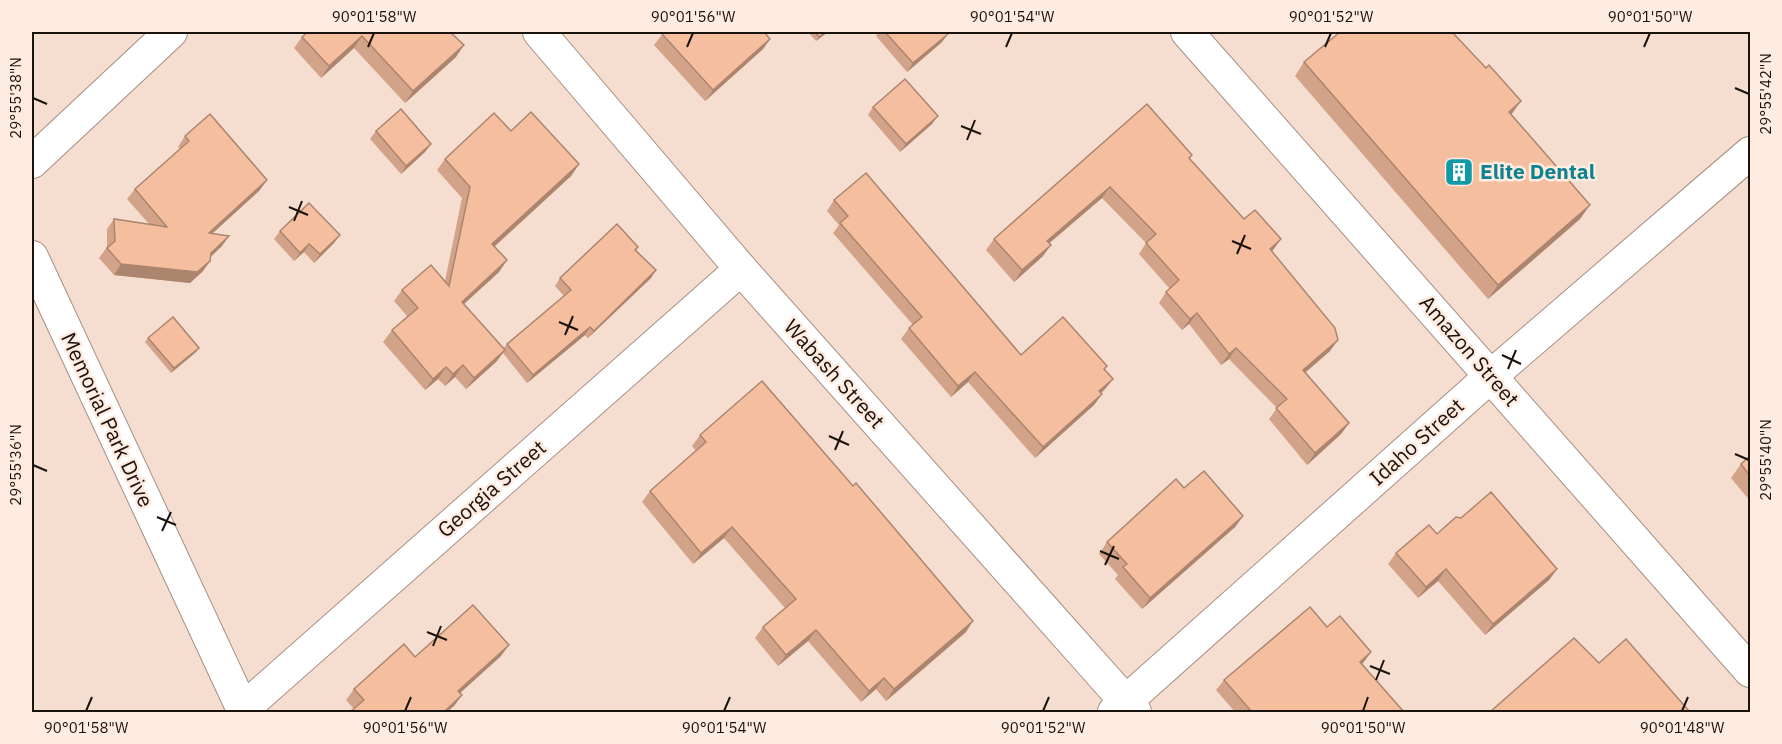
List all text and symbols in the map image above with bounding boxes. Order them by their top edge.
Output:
text: 90°01'58"W [332,7,417,26]
text: 90°01'56"W [651,7,736,26]
text: 90°01'54"W [970,7,1055,26]
text: 90°01'52"W [1289,7,1374,26]
text: 90°01'50"W [1608,7,1693,26]
text: 29°55'42"N [1756,53,1775,135]
text: 29°55'38"N [6,57,25,139]
building icon: Elite Dental [1443,156,1475,188]
place label: Elite Dental [1480,157,1595,185]
street label: Amazon Street [1414,289,1526,412]
street label: Wabash Street [778,313,891,434]
street label: Memorial Park Drive [55,328,161,511]
street label: Idaho Street [1363,391,1470,491]
text: 29°55'40"N [1756,419,1775,501]
text: 29°55'36"N [6,424,25,506]
street label: Georgia Street [431,433,552,543]
text: 90°01'58"W [44,718,129,737]
text: 90°01'56"W [363,718,448,737]
text: 90°01'54"W [682,718,767,737]
text: 90°01'52"W [1001,718,1086,737]
text: 90°01'50"W [1321,718,1406,737]
text: 90°01'48"W [1640,718,1725,737]

